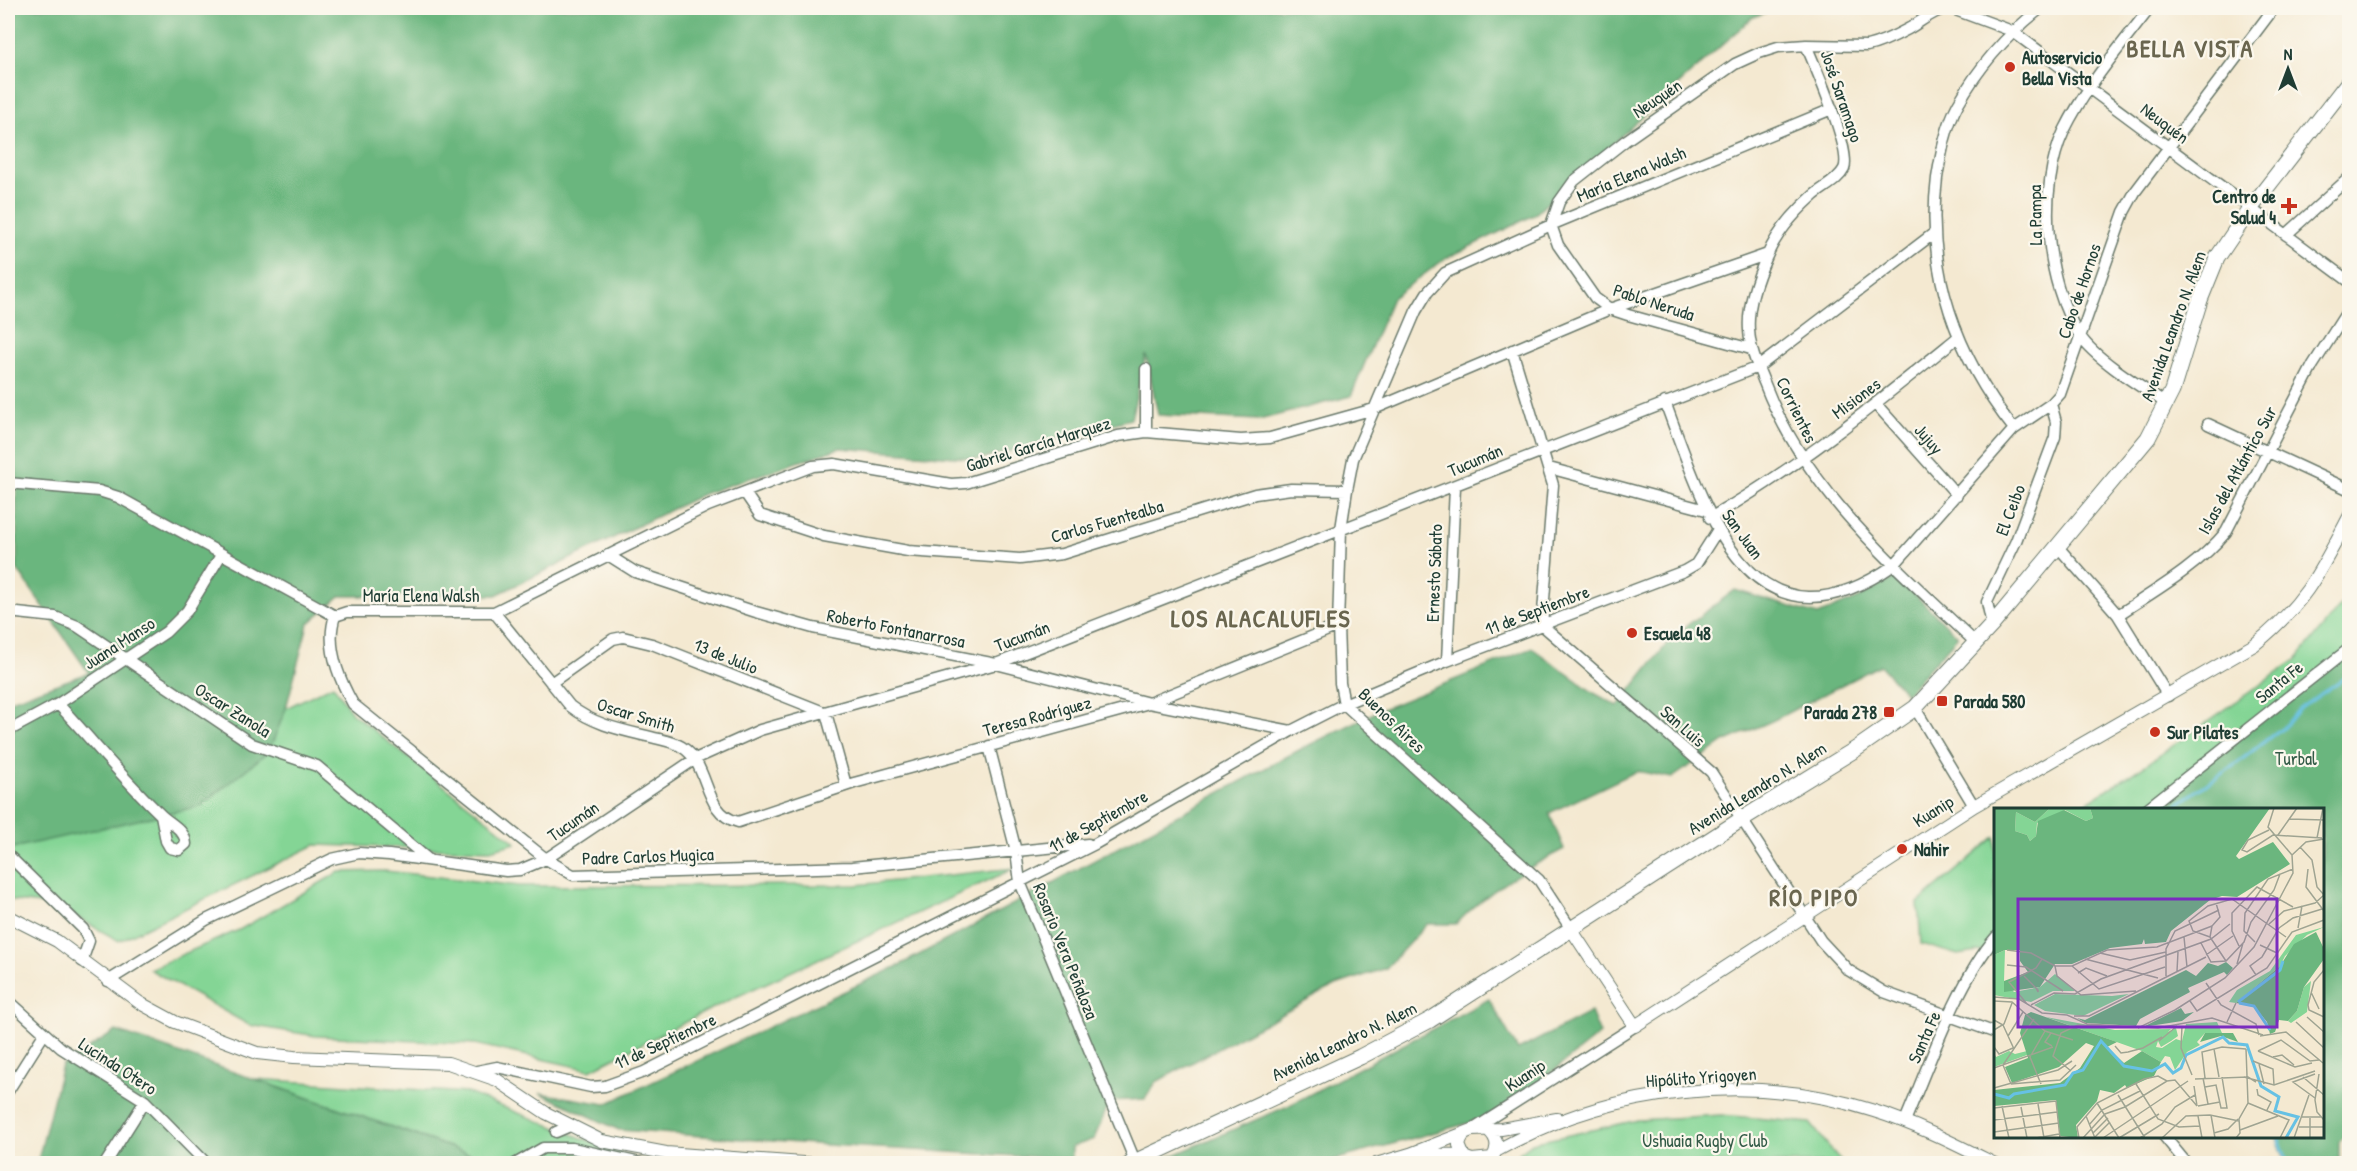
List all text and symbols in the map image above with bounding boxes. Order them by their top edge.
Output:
district label: BELLA VISTA [2126,32,2254,64]
north arrow [2258,39,2318,99]
text: N [2284,43,2293,65]
place label: Autoservicio Bella Vista [2022,45,2103,91]
street label: José Saramago [1815,47,1869,145]
marker: Autoservicio Bella Vista [2003,60,2017,74]
street label: Neuquén [1627,72,1687,124]
street label: Neuquén [2136,97,2194,149]
street label: María Elena Walsh [1572,140,1690,208]
street label: La Pampa [2022,184,2048,246]
place label: Centro de Salud 4 [2212,184,2277,230]
marker: Centro de Salud 4 [2280,197,2298,215]
street label: Cabo de Hornos [2051,240,2107,342]
street label: Avenida Leandro N. Alem [2134,247,2212,405]
street label: Pablo Neruda [1610,277,1698,327]
street label: Misiones [1826,371,1886,425]
street label: Corrientes [1770,373,1824,447]
street label: Islas del Atlántico Sur [2191,401,2283,539]
street label: Gabriel García Marquez [963,410,1114,478]
street label: Jujuy [1909,418,1949,460]
street label: Tucumán [1444,437,1506,483]
street label: El Ceibo [1989,481,2031,539]
street label: Carlos Fuentealba [1048,493,1166,549]
street label: San Juan [1716,504,1770,564]
street label: Ernesto Sábato [1420,524,1448,622]
street label: 11 de Septiembre [1481,579,1593,641]
street label: María Elena Walsh [363,583,480,608]
street label: Roberto Fontanarrosa [825,602,967,654]
district label: LOS ALACALUFLES [1171,602,1351,634]
street label: Juana Manso [79,611,159,675]
street label: Tucumán [991,614,1053,658]
place label: Escuela 48 [1644,621,1711,646]
marker: Escuela 48 [1625,626,1639,640]
street label: 13 de Julio [690,632,762,680]
street label: Santa Fe [2250,655,2308,709]
street label: Oscar Zanola [190,677,276,743]
street label: Buenos Aires [1353,682,1431,758]
street label: Teresa Rodríguez [980,689,1094,742]
place label: Parada 580 [1954,689,2025,714]
street label: Oscar Smith [594,691,678,739]
marker: Parada 580 [1935,694,1949,708]
street label: San Luis [1655,699,1711,753]
place label: Parada 278 [1804,700,1877,725]
marker: Parada 278 [1882,705,1896,719]
place label: Sur Pilates [2167,720,2238,745]
marker: Sur Pilates [2148,725,2162,739]
street label: Avenida Leandro N. Alem [1683,735,1831,841]
park label: Turbal [2275,746,2317,771]
street label: 11 de Septiembre [1044,783,1152,859]
street label: Kuanip [1908,789,1958,833]
street label: Tucumán [542,795,604,847]
inset map [1994,808,2324,1138]
place label: Nahir [1914,837,1949,862]
street label: Padre Carlos Mugica [582,841,714,871]
marker: Nahir [1895,842,1909,856]
street label: Rosario Vera Peñaloza [1027,879,1105,1023]
district label: RÍO PIPO [1769,881,1859,913]
street label: Avenida Leandro N. Alem [1267,995,1421,1087]
street label: 11 de Septiembre [610,1006,720,1076]
street label: Santa Fe [1901,1007,1947,1067]
street label: Lucinda Otero [74,1031,162,1101]
street label: Kuanip [1500,1052,1550,1097]
street label: Hipólito Yrigoyen [1645,1061,1757,1093]
park label: Ushuaia Rugby Club [1642,1128,1768,1153]

